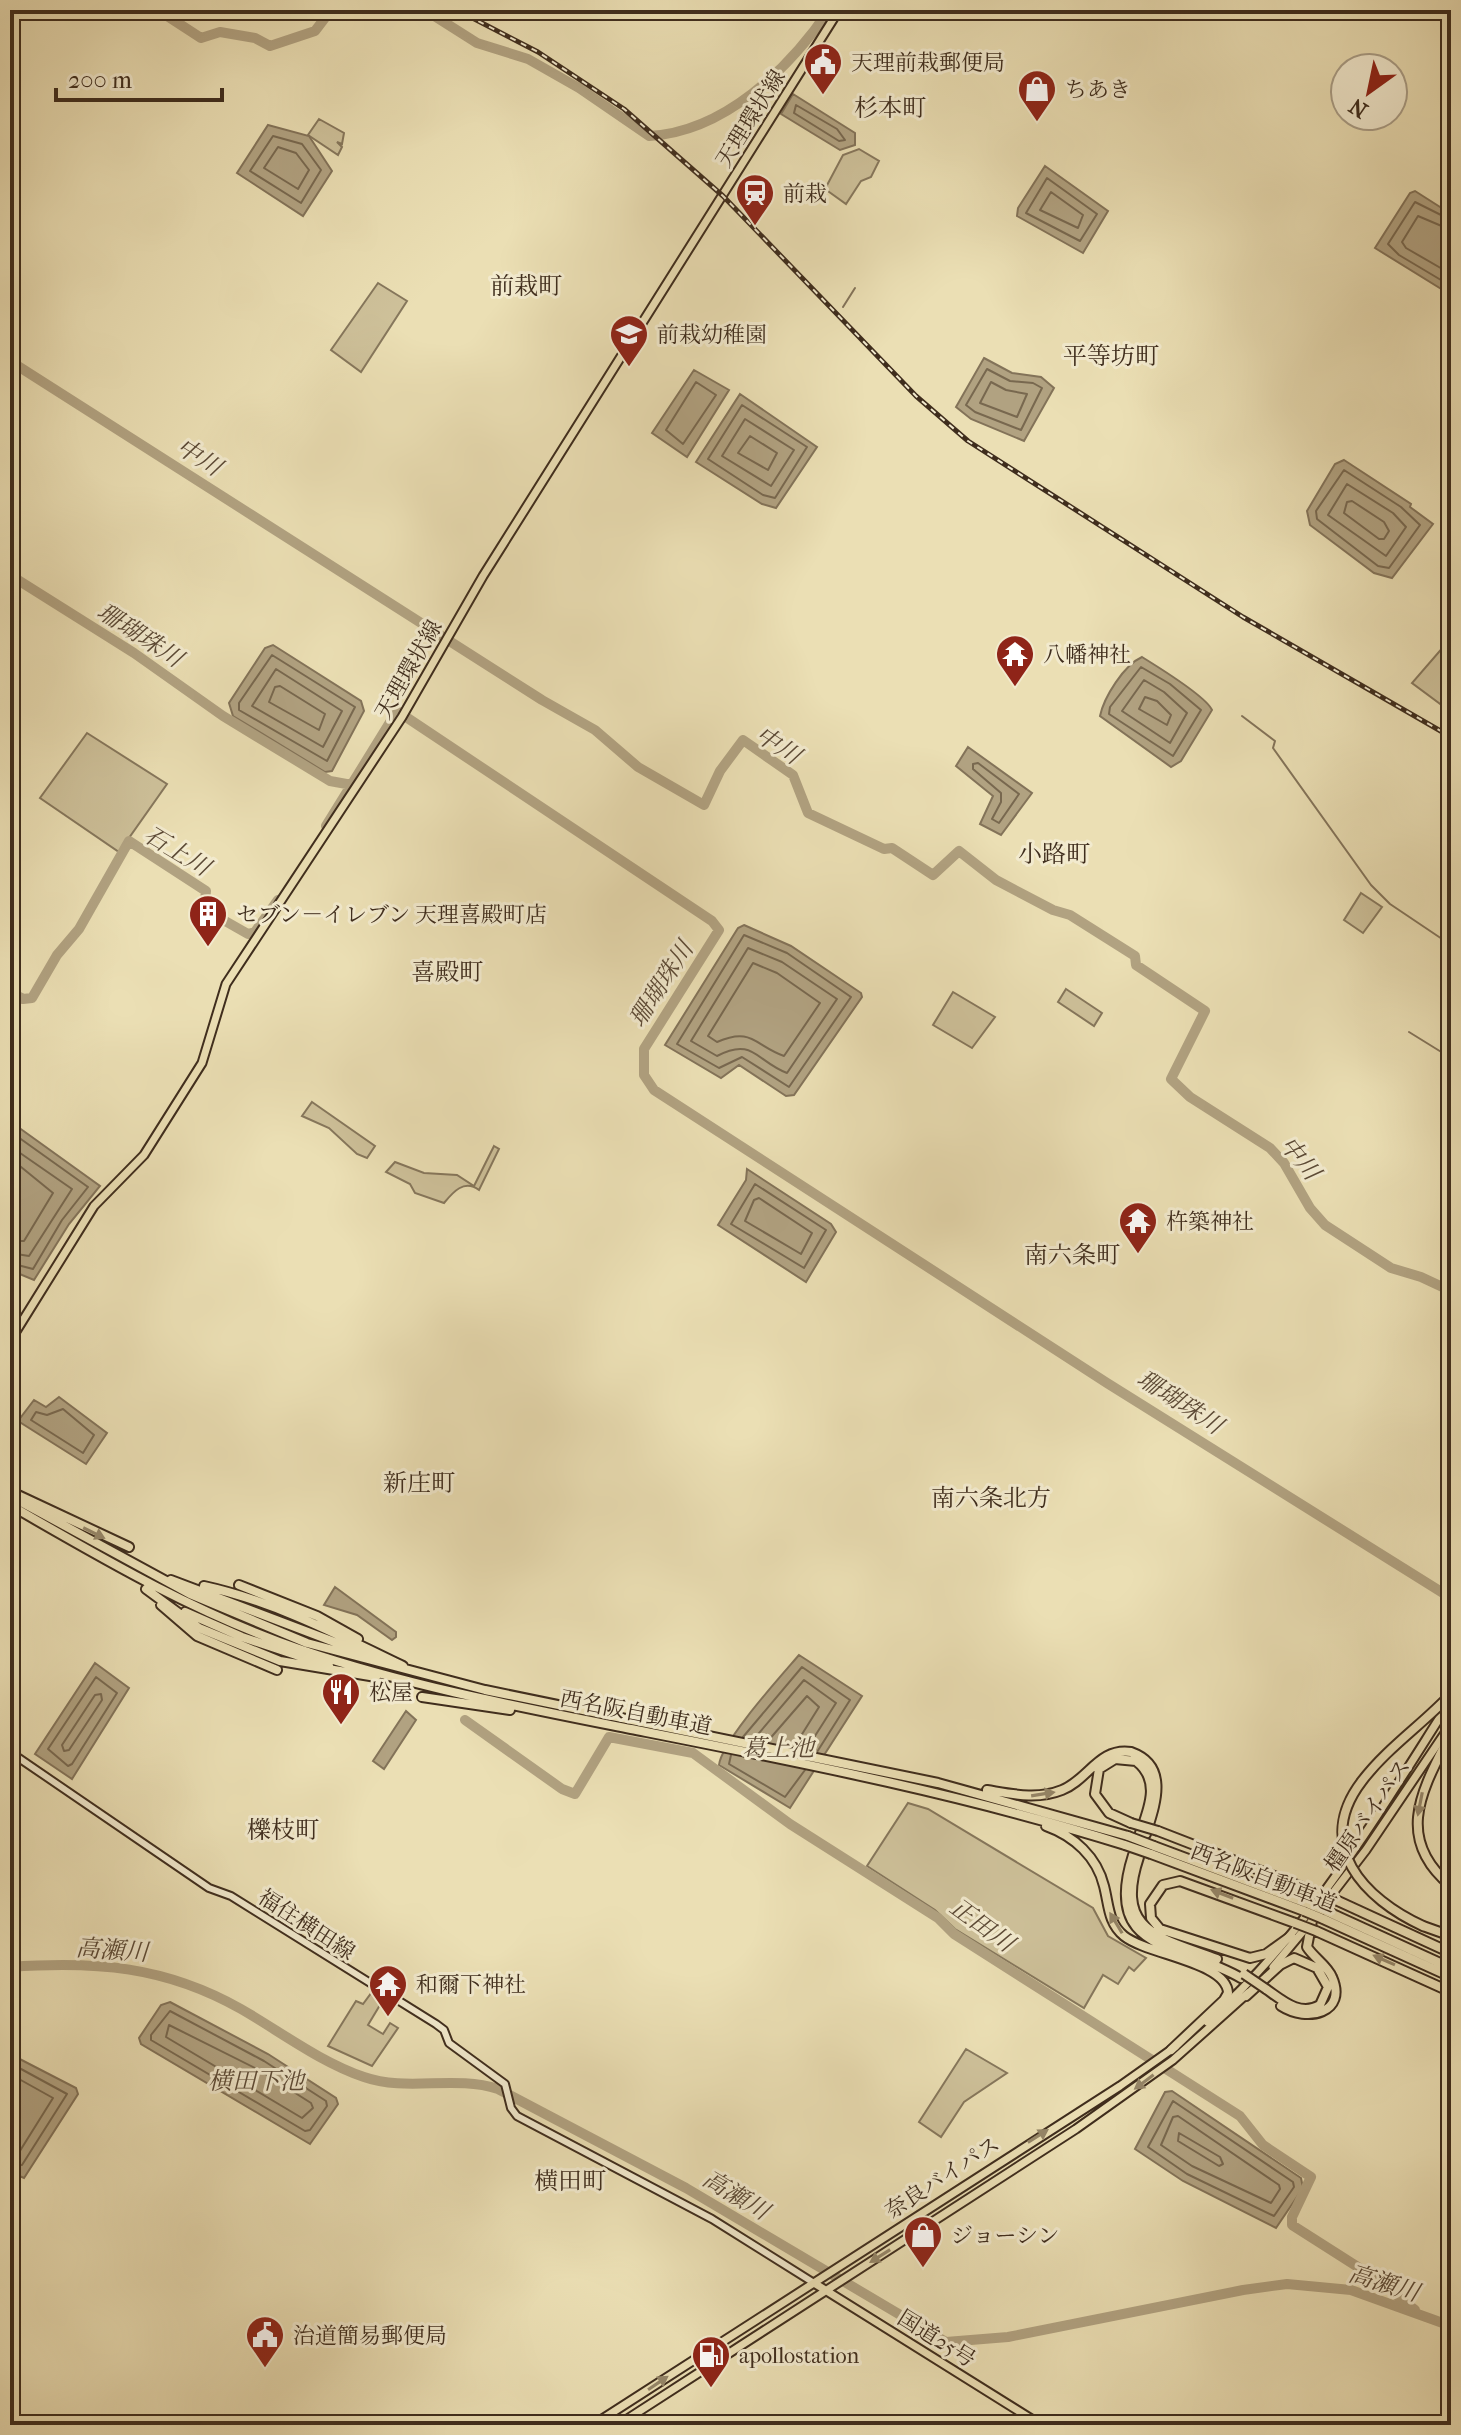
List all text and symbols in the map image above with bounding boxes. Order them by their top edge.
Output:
public building icon: 天理前栽郵便局 [802,41,844,96]
place label: 天理前栽郵便局 [851,50,1005,76]
scale bar [56,52,222,102]
north arrow [1329,52,1409,132]
street label: 天理環状線 [711,65,791,172]
text: 200 m [68,66,132,94]
shop icon: ちあき [1016,68,1058,123]
place label: ちあき [1065,77,1131,103]
text: N [1344,92,1373,123]
district label: 杉本町 [854,94,926,122]
station icon: 前栽 [734,172,776,227]
place label: 前栽 [783,181,827,207]
district label: 前栽町 [490,272,562,300]
school or university icon: 前栽幼稚園 [608,313,650,368]
place label: 前栽幼稚園 [657,322,767,348]
district label: 平等坊町 [1063,342,1159,370]
water label: 中川 [171,432,229,483]
water label: 珊瑚珠川 [92,597,190,675]
street label: 天理環状線 [370,615,448,724]
temple icon: 八幡神社 [994,633,1036,688]
place label: 八幡神社 [1043,642,1131,668]
water label: 中川 [750,720,808,771]
water label: 石上川 [139,820,218,883]
district label: 小路町 [1018,840,1090,868]
building icon: セブン－イレブン 天理喜殿町店 [187,893,229,948]
place label: セブン－イレブン 天理喜殿町店 [236,902,547,928]
water label: 珊瑚珠川 [623,934,701,1032]
district label: 喜殿町 [411,958,483,986]
water label: 中川 [1274,1131,1328,1188]
temple icon: 杵築神社 [1117,1200,1159,1255]
place label: 杵築神社 [1166,1209,1254,1235]
district label: 南六条町 [1024,1241,1120,1269]
water label: 珊瑚珠川 [1132,1364,1230,1442]
district label: 新庄町 [383,1469,455,1497]
district label: 南六条北方 [931,1484,1051,1512]
one-way arrow [83,1526,106,1539]
restaurant icon: 松屋 [320,1671,362,1726]
place label: 松屋 [369,1680,413,1706]
street label: 西名阪自動車道 [558,1686,714,1740]
water label: 葛上池 [742,1734,817,1762]
street label: 橿原バイパス [1319,1754,1416,1877]
one-way arrow [1031,1787,1056,1800]
one-way arrow [1413,1791,1426,1816]
district label: 櫟枝町 [247,1816,319,1844]
street label: 西名阪自動車道 [1187,1838,1340,1918]
street label: 福住横田線 [253,1884,360,1966]
one-way arrow [1210,1887,1234,1900]
water label: 正田川 [945,1893,1022,1959]
one-way arrow [1109,1912,1123,1934]
water label: 高瀬川 [75,1934,152,1967]
one-way arrow [1372,1953,1396,1967]
temple icon: 和爾下神社 [367,1963,409,2018]
place label: 和爾下神社 [416,1972,526,1998]
water label: 横田下池 [208,2067,307,2095]
one-way arrow [1134,2074,1154,2090]
one-way arrow [1028,2129,1049,2144]
street label: 奈良バイパス [880,2131,1005,2225]
water label: 高瀬川 [698,2164,777,2227]
district label: 横田町 [534,2167,606,2195]
shop icon: ジョーシン [902,2214,944,2269]
place label: ジョーシン [951,2223,1060,2249]
one-way arrow [869,2249,891,2263]
water label: 高瀬川 [1345,2259,1425,2308]
street label: 国道25号 [893,2305,980,2373]
public building icon: 治道簡易郵便局 [244,2314,286,2369]
place label: 治道簡易郵便局 [293,2323,447,2349]
fuel station icon: apollostation [690,2334,732,2389]
place label: apollostation [739,2343,860,2369]
one-way arrow [648,2376,669,2391]

